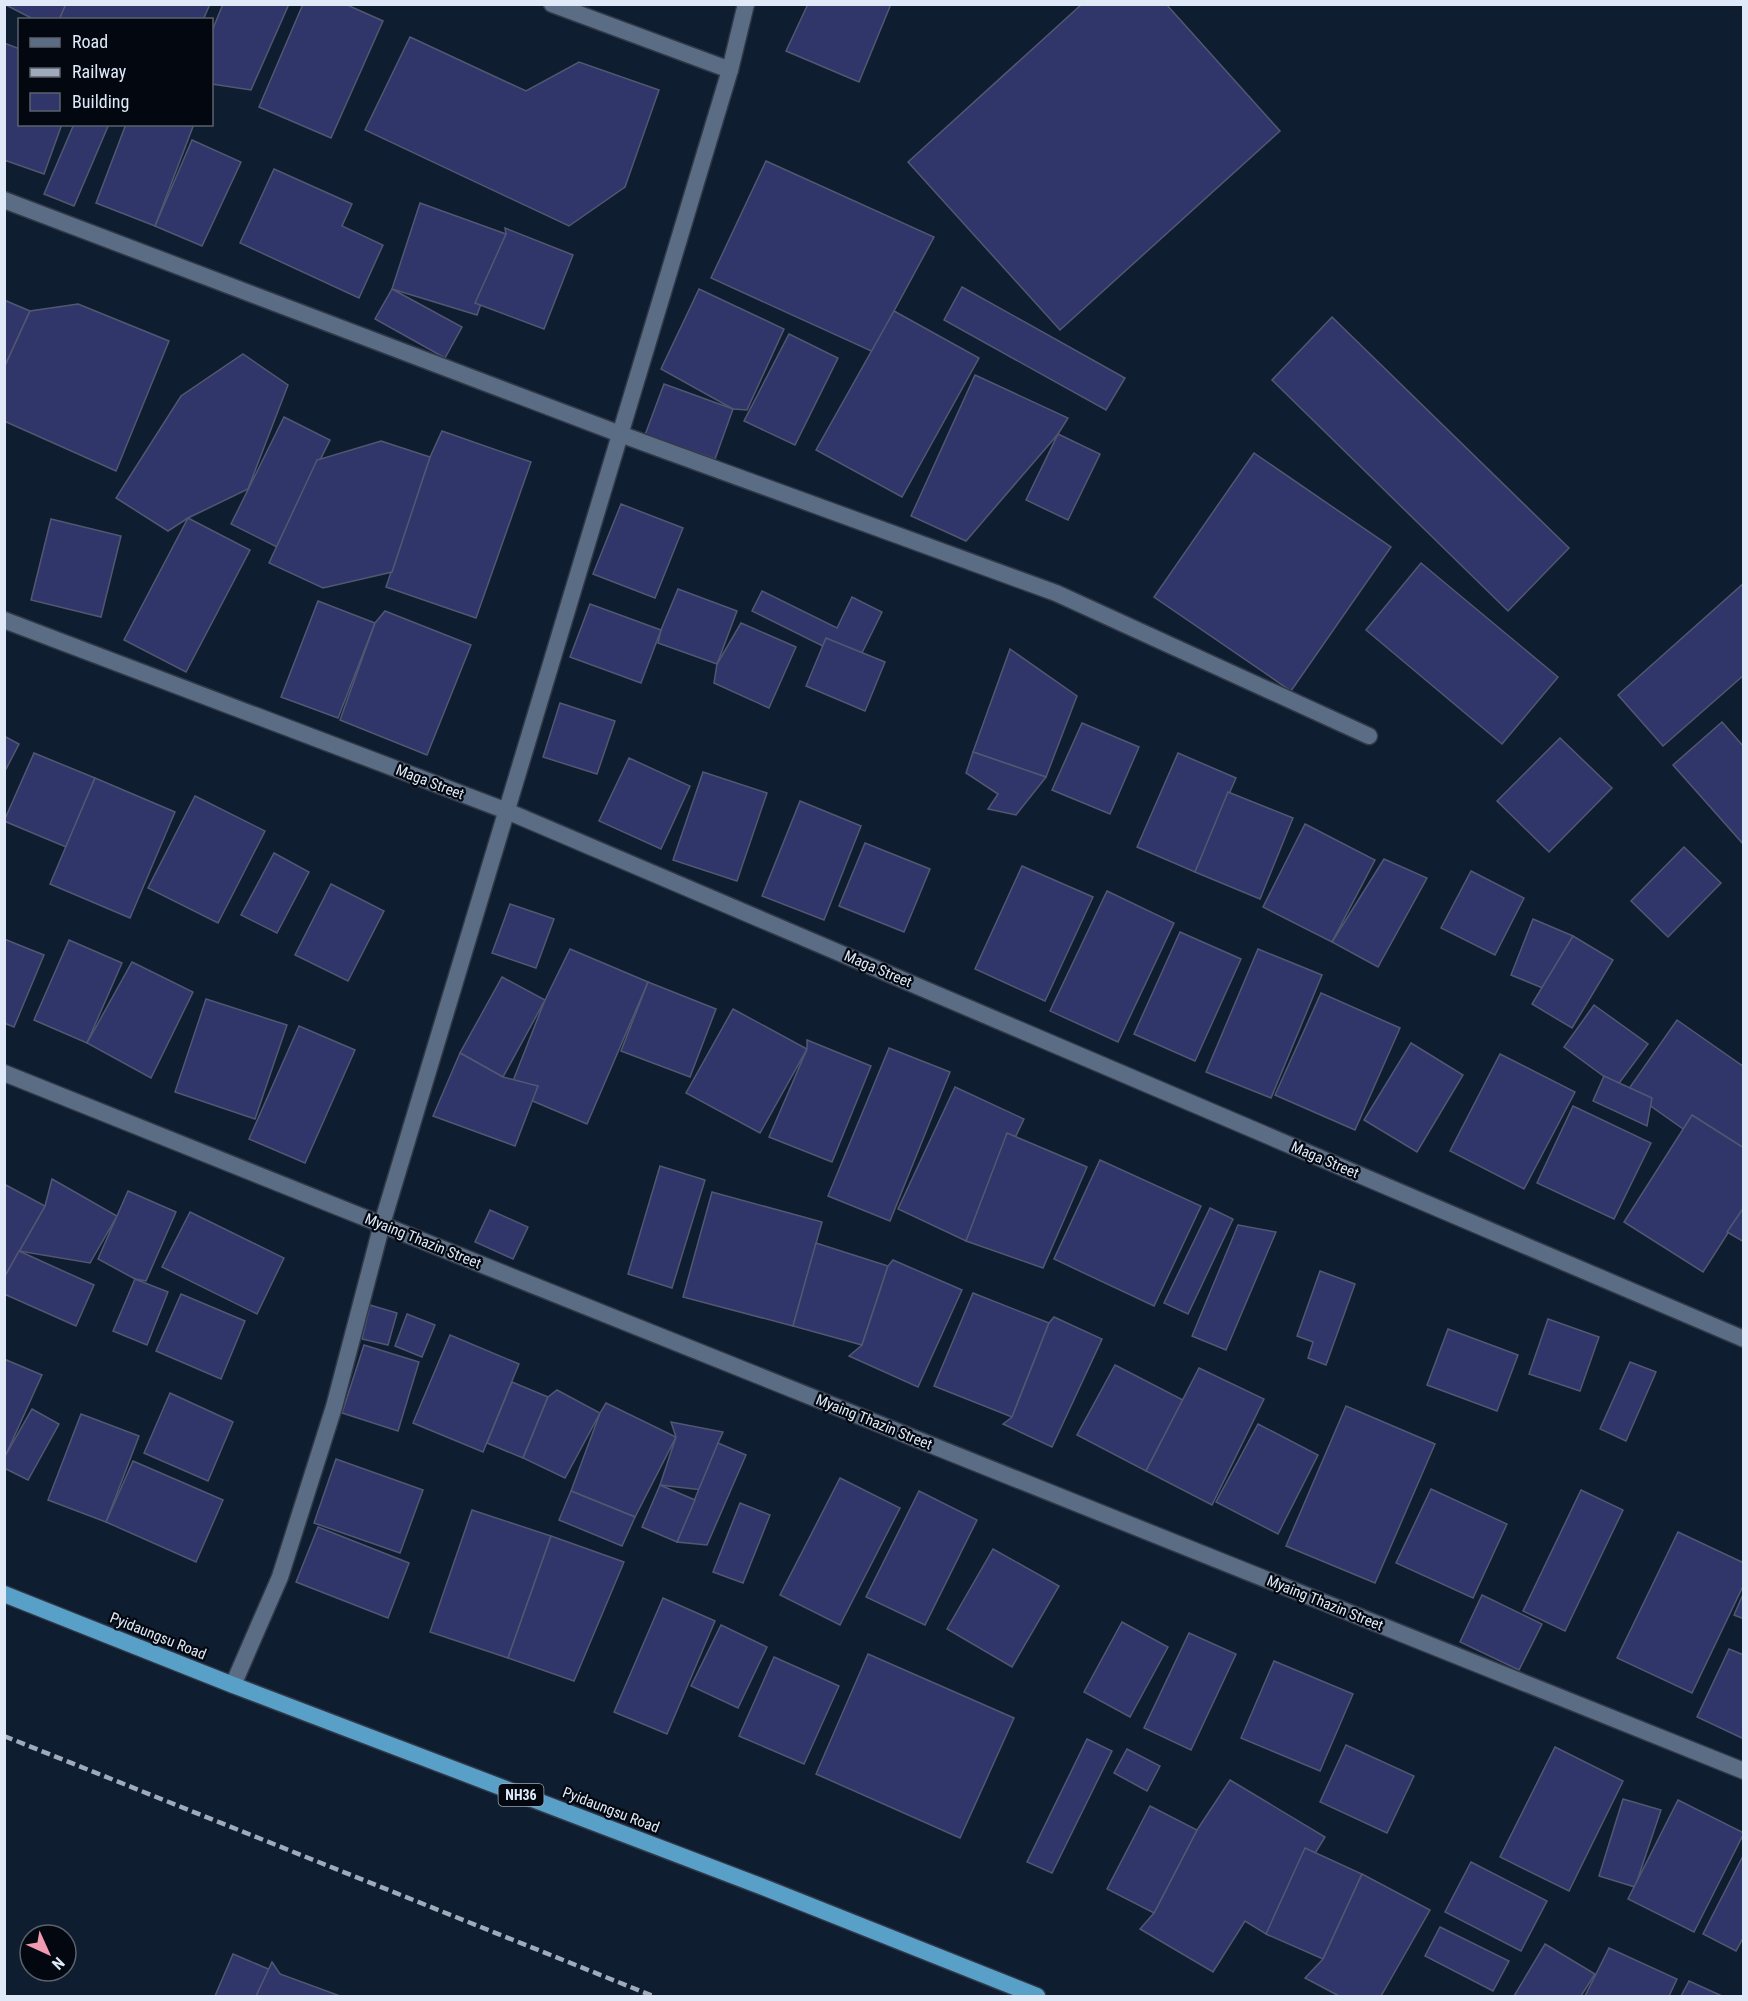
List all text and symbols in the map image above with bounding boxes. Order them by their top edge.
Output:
legend [18,18,213,126]
text: Road [72,31,108,52]
text: Railway [72,61,127,82]
text: Building [72,91,129,112]
street label: Maga Street [393,761,467,803]
street label: Maga Street [841,947,915,991]
street label: Maga Street [1288,1138,1362,1182]
street label: Myaing Thazin Street [362,1209,484,1273]
street label: Myaing Thazin Street [813,1390,935,1454]
street label: Myaing Thazin Street [1264,1571,1386,1635]
street label: Pyidaungsu Road [107,1608,209,1664]
street label: Pyidaungsu Road [560,1783,662,1837]
road number: NH36 [498,1784,544,1806]
north arrow [18,1923,78,1983]
text: N [48,1953,68,1973]

